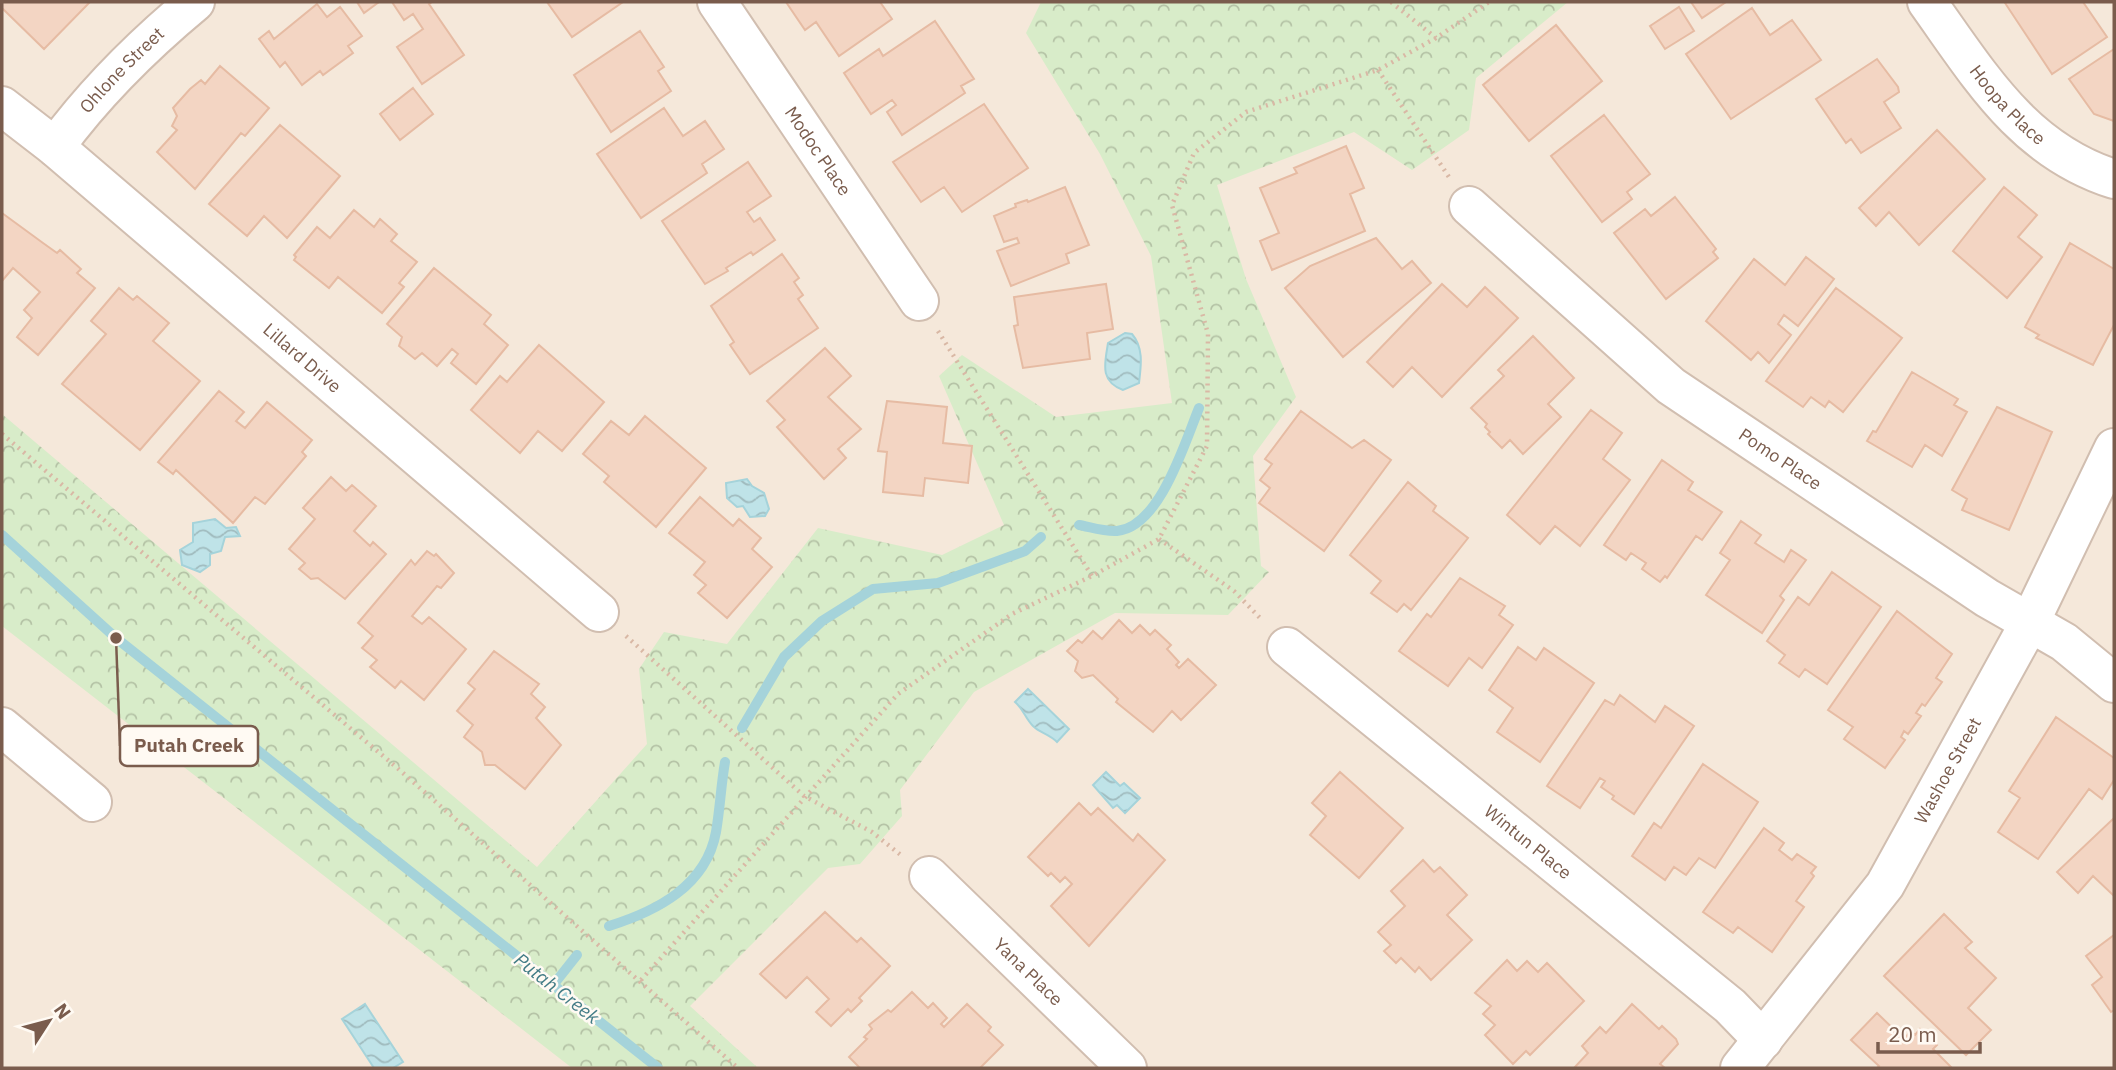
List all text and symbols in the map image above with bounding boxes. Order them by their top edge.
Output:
street label: Ohlone Street [74,22,169,118]
street label: Hoopa Place [1965,60,2050,150]
street label: Modoc Place [780,102,857,200]
street label: Lillard Drive [258,318,346,398]
street label: Pomo Place [1735,423,1826,495]
street label: Washoe Street [1909,713,1986,828]
callout: Putah Creek [120,726,258,766]
text: Putah Creek [134,733,244,757]
street label: Wintun Place [1480,799,1577,884]
street label: Yana Place [989,933,1068,1011]
water label: Putah Creek [510,947,605,1029]
north arrow [14,986,84,1056]
text: N [49,998,77,1024]
scale bar [1878,1010,1980,1054]
text: 20 m [1888,1020,1937,1048]

